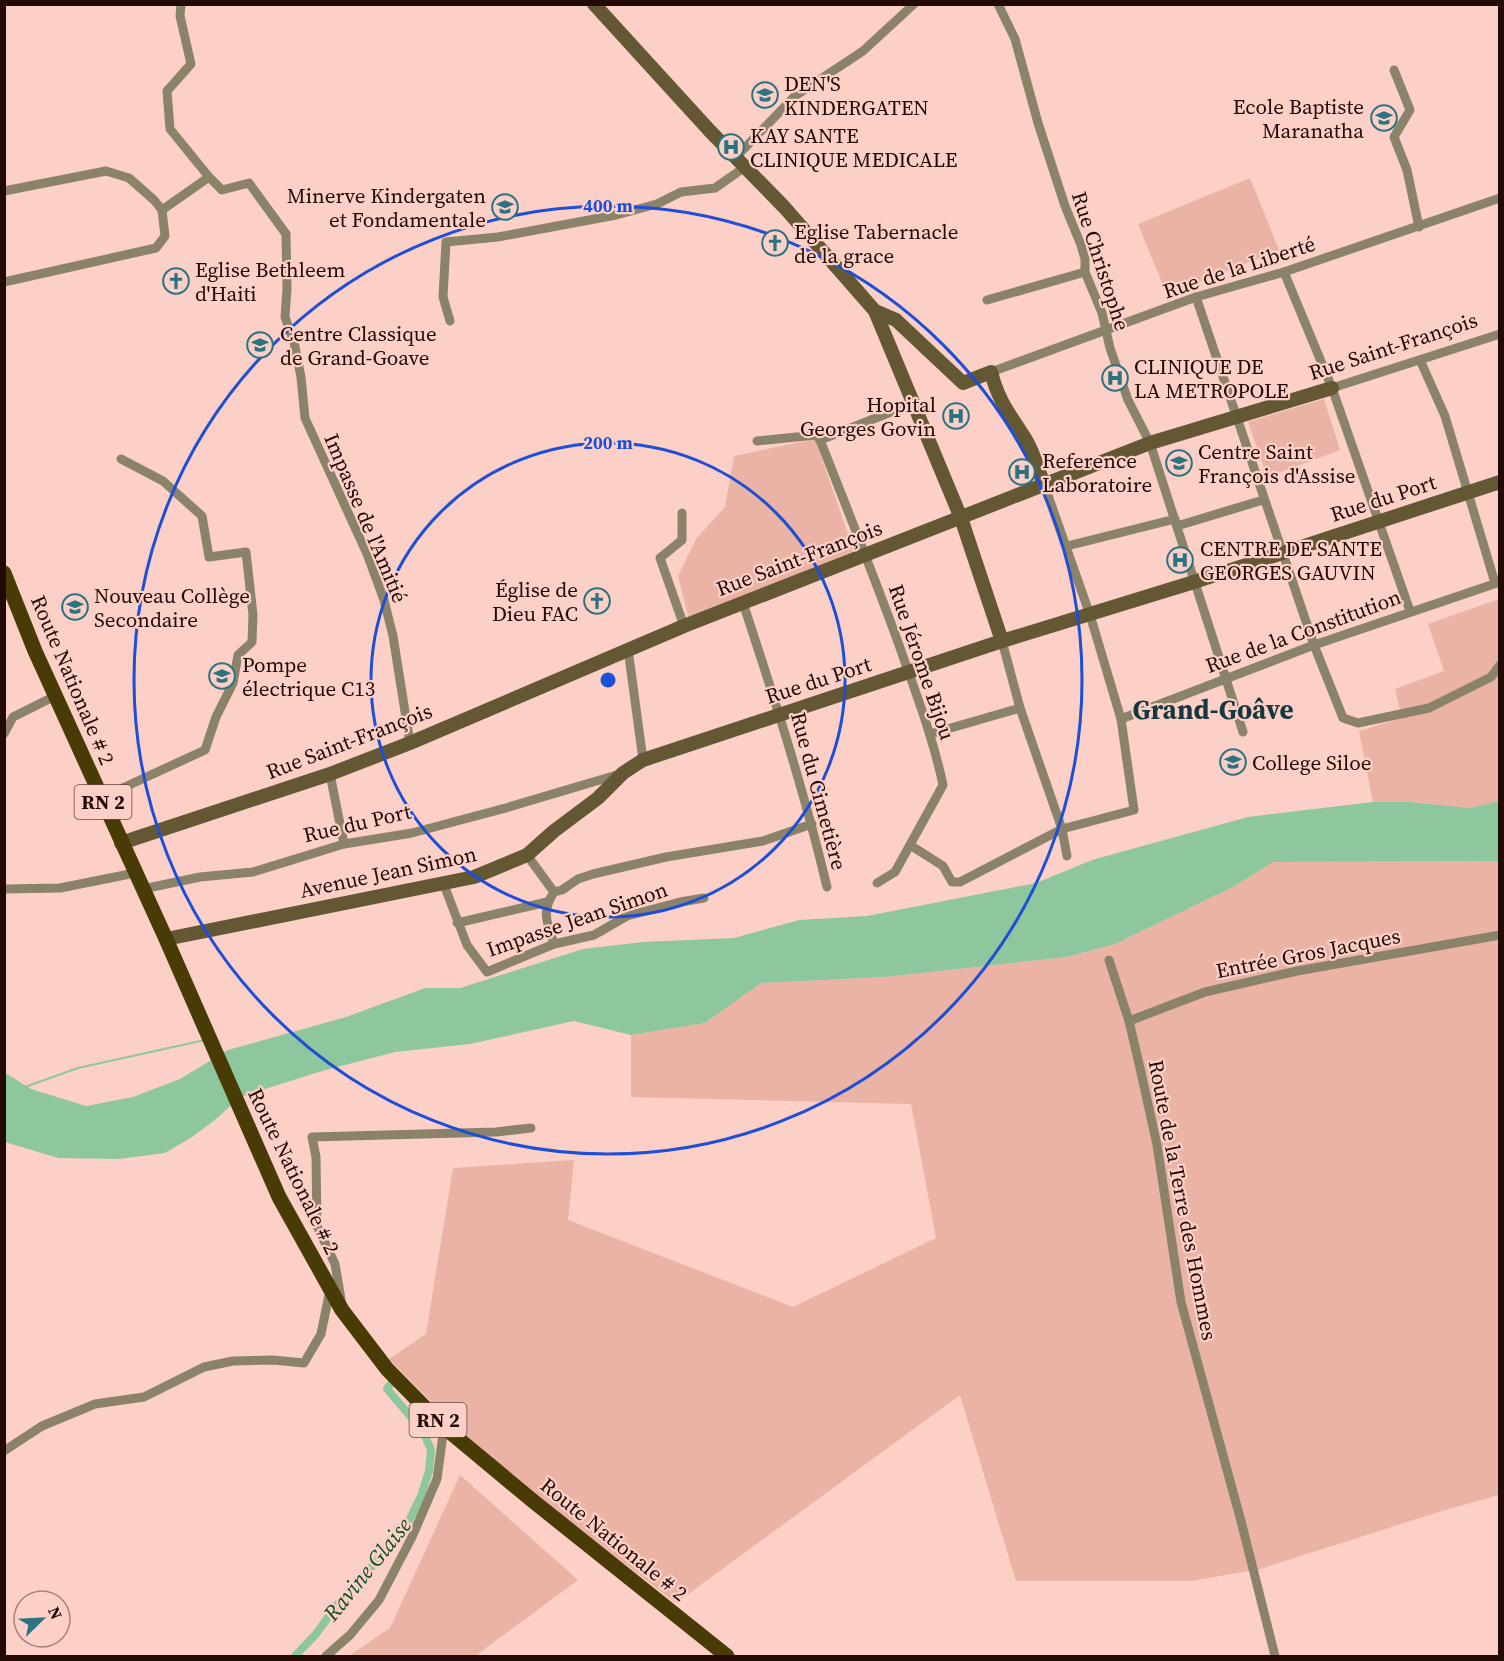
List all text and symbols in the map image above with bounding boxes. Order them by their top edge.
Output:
place label: DEN'S KINDERGATEN [784,69,929,122]
school or university icon: DEN'S KINDERGATEN [750,80,780,110]
place label: Ecole Baptiste Maranatha [1233,92,1364,145]
school or university icon: Ecole Baptiste Maranatha [1369,103,1399,133]
place label: KAY SANTE CLINIQUE MEDICALE [750,121,957,174]
hospital icon: KAY SANTE CLINIQUE MEDICALE [716,132,746,162]
place label: Minerve Kindergaten et Fondamentale [287,181,486,234]
street label: Rue Christophe [1065,188,1137,334]
school or university icon: Minerve Kindergaten et Fondamentale [490,192,520,222]
text: 400 m [583,193,633,218]
place label: Eglise Tabernacle de la grace [794,217,959,270]
church icon: Eglise Tabernacle de la grace [760,228,790,258]
street label: Rue de la Liberté [1159,229,1319,305]
place label: Eglise Bethleem d'Haiti [195,255,345,308]
church icon: Eglise Bethleem d'Haiti [161,266,191,296]
street label: Rue Saint-François [1305,305,1481,387]
place label: Centre Classique de Grand-Goave [280,319,437,372]
school or university icon: Centre Classique de Grand-Goave [245,330,275,360]
place label: CLINIQUE DE LA METROPOLE [1134,352,1289,405]
hospital icon: CLINIQUE DE LA METROPOLE [1100,363,1130,393]
place label: Hopital Georges Govin [800,390,936,443]
hospital icon: Hopital Georges Govin [941,401,971,431]
street label: Impasse de l'Amitié [317,429,415,607]
text: 200 m [583,430,633,455]
place label: Centre Saint François d'Assise [1198,437,1356,490]
place label: Reference Laboratoire [1042,446,1152,499]
school or university icon: Centre Saint François d'Assise [1164,448,1194,478]
hospital icon: Reference Laboratoire [1007,457,1037,487]
street label: Rue du Port [1326,467,1440,529]
street label: Rue Saint-François [712,513,886,603]
place label: CENTRE DE SANTE GEORGES GAUVIN [1200,534,1382,587]
hospital icon: CENTRE DE SANTE GEORGES GAUVIN [1165,545,1195,575]
place label: Église de Dieu FAC [492,575,578,628]
street label: Rue Jérome Bijou [882,580,962,744]
place label: Nouveau Collège Secondaire [94,581,250,634]
street label: Rue de la Constitution [1201,582,1405,680]
church icon: Église de Dieu FAC [582,586,612,616]
street label: Route Nationale # 2 [24,591,122,769]
school or university icon: Nouveau Collège Secondaire [60,592,90,622]
street label: Rue du Port [761,649,875,711]
place label: Pompe électrique C13 [242,650,375,703]
school or university icon: Pompe électrique C13 [207,661,237,691]
centre of rings [598,670,618,690]
district label: Grand-Goâve [1133,691,1293,728]
street label: Rue Saint-François [262,696,436,786]
street label: Rue du Cimetière [784,709,854,873]
school or university icon: College Siloe [1218,747,1248,777]
place label: College Siloe [1252,748,1372,777]
road number: RN 2 [74,785,132,819]
street label: Rue du Port [300,797,414,849]
street label: Avenue Jean Simon [297,839,479,905]
street label: Impasse Jean Simon [483,874,672,964]
street label: Entrée Gros Jacques [1213,921,1403,985]
street label: Route de la Terre des Hommes [1142,1057,1224,1343]
street label: Route Nationale # 2 [241,1083,347,1259]
road number: RN 2 [410,1403,466,1437]
street label: Route Nationale # 2 [534,1471,694,1607]
water label: Ravine Glaise [316,1511,418,1628]
north arrow [12,1589,72,1649]
text: N [43,1603,68,1623]

